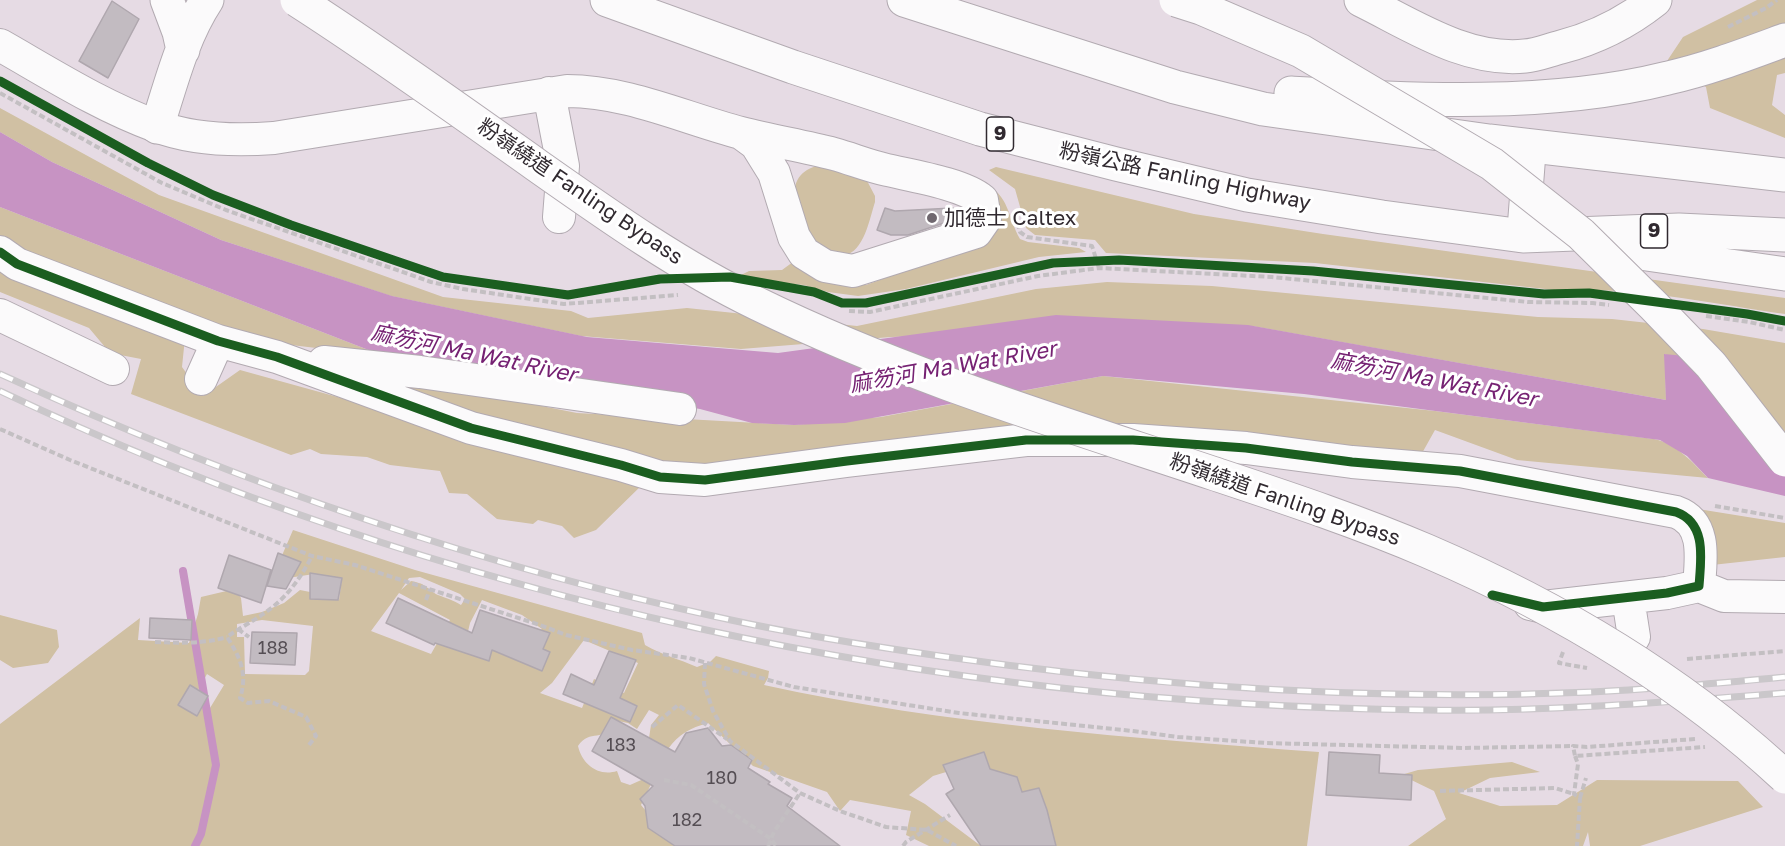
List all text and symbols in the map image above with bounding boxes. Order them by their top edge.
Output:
street label: 粉嶺繞道 Fanling Bypass [473,114,687,270]
road number: 9 [986,117,1014,151]
street label: 粉嶺公路 Fanling Highway [1057,138,1313,216]
place label: 加德士 Caltex [944,205,1076,231]
marker: 加德士 Caltex [925,211,939,225]
road number: 9 [1640,214,1668,248]
water label: 麻笏河 Ma Wat River [369,319,579,389]
water label: 麻笏河 Ma Wat River [848,336,1058,398]
water label: 麻笏河 Ma Wat River [1329,347,1539,413]
street label: 粉嶺繞道 Fanling Bypass [1166,449,1404,551]
house number: 188 [258,637,288,659]
house number: 183 [606,734,636,756]
house number: 180 [707,767,737,789]
house number: 182 [672,809,702,831]

